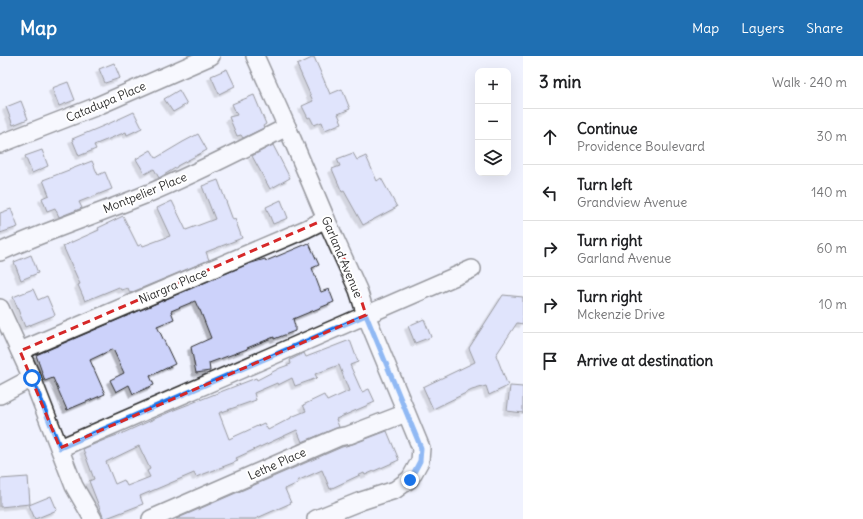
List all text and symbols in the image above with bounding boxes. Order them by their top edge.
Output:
text: Map [20,16,57,40]
text: Map [692,19,719,37]
text: Layers [741,19,784,37]
text: Share [806,19,843,37]
map controls [475,68,511,176]
button: + [475,68,511,104]
text: 3 min [539,71,581,93]
text: Walk · 240 m [772,74,847,91]
street label: Catadupa Place [64,78,148,125]
button: − [475,104,511,140]
text: Continue [577,119,638,138]
icon: ahead [539,126,561,148]
text: 30 m [817,128,847,145]
text: Providence Boulevard [577,138,705,155]
button: layers [475,140,511,176]
street label: Montpelier Place [101,169,189,216]
text: Turn left [577,175,632,194]
icon: left [539,182,561,204]
text: 140 m [811,184,847,201]
text: Grandview Avenue [577,194,687,211]
street label: Garland Avenue [319,214,366,300]
text: Turn right [577,231,642,250]
icon: right [539,238,561,260]
text: 60 m [816,240,847,257]
text: Garland Avenue [577,250,671,267]
street label: Niargra Place [136,264,209,307]
text: Turn right [577,287,642,306]
icon: right [539,294,561,316]
text: 10 m [819,296,847,313]
text: Mckenzie Drive [577,306,665,323]
icon: arrive [539,350,561,372]
text: Arrive at destination [577,351,713,370]
route start [23,369,41,387]
street label: Lethe Place [245,444,308,483]
route end [401,471,419,489]

